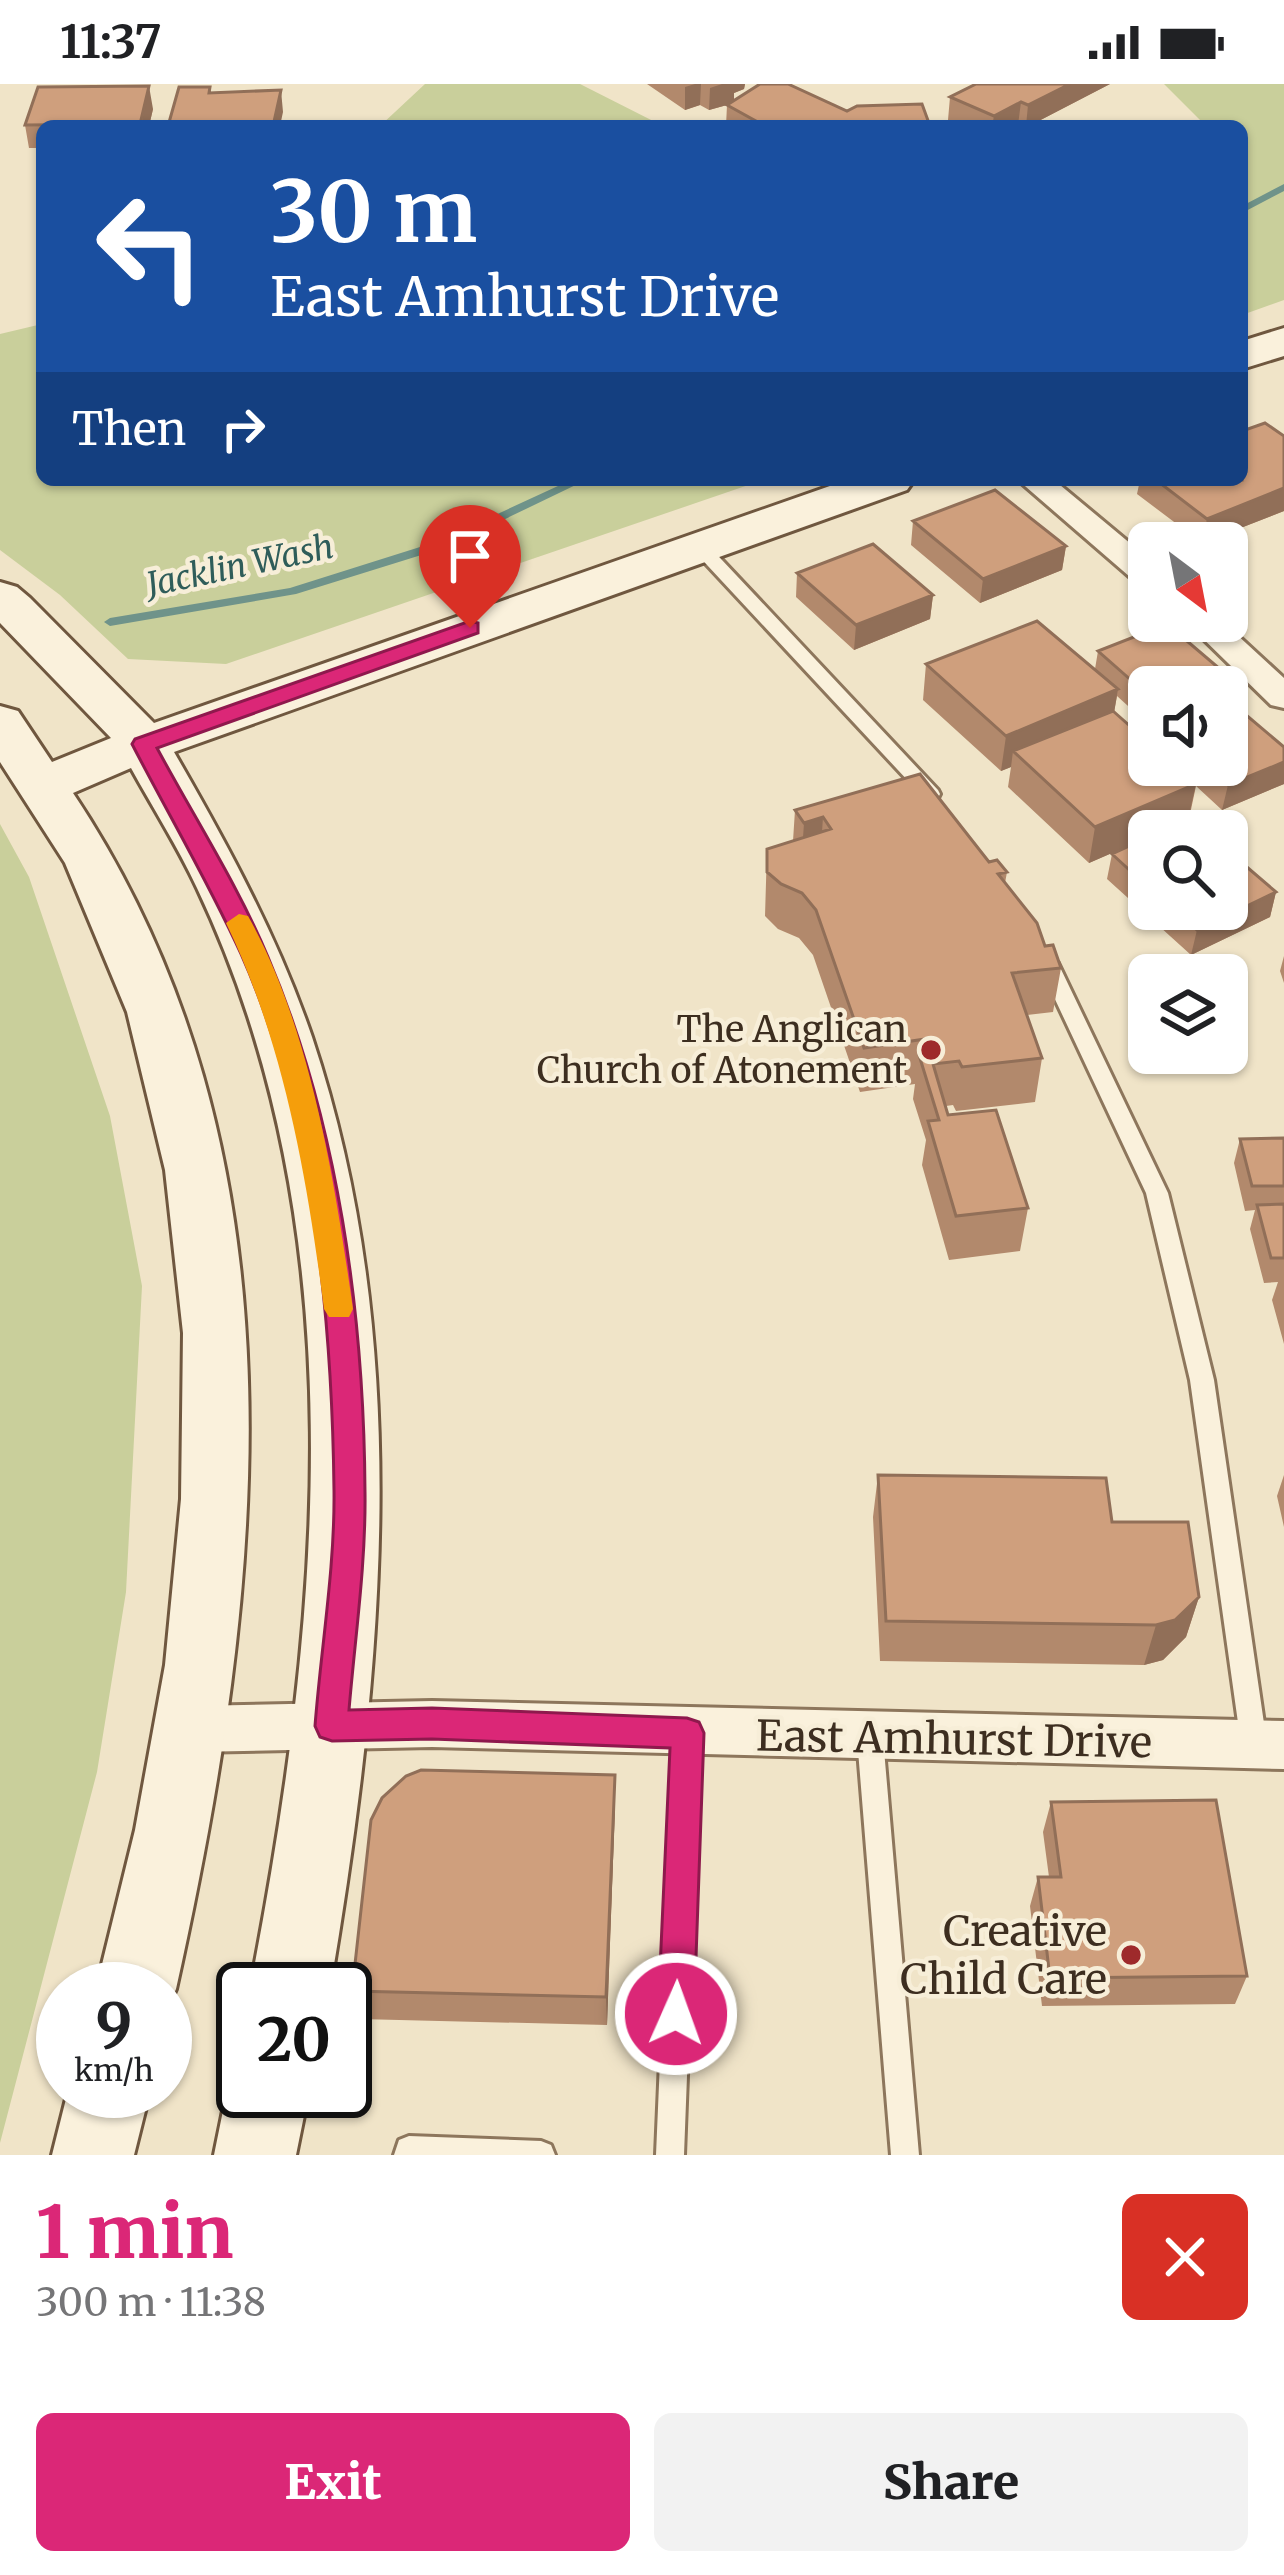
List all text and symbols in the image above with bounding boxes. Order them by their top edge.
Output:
text: 11:37 [60,14,162,70]
text: 30 m [270,159,477,265]
icon: left [72,168,228,324]
text: East Amhurst Drive [270,263,779,331]
icon: right [210,396,276,462]
text: Then [72,401,186,457]
pin [419,505,521,628]
north arrow [1128,522,1248,642]
map controls [1128,522,1248,1074]
icon: arrive [437,523,503,589]
water label: Jacklin Wash [140,526,337,606]
button: sound [1128,666,1248,786]
button: search [1128,810,1248,930]
button: layers [1128,954,1248,1074]
place label: The Anglican Church of Atonement [537,1007,907,1093]
marker: The Anglican Church of Atonement [918,1037,944,1063]
street label: East Amhurst Drive [756,1710,1152,1768]
place label: Creative Child Care [900,1905,1107,2005]
marker: Creative Child Care [1118,1942,1144,1968]
position arrow [613,1951,739,2077]
speed limit sign: 20 [216,1962,372,2118]
text: 9 [95,1987,133,2062]
text: km/h [74,2051,154,2089]
text: 1 min [36,2187,233,2278]
button: close [1122,2194,1248,2320]
text: 300 m · 11:38 [36,2278,266,2327]
button: Exit [36,2413,630,2551]
button: Share [654,2413,1248,2551]

